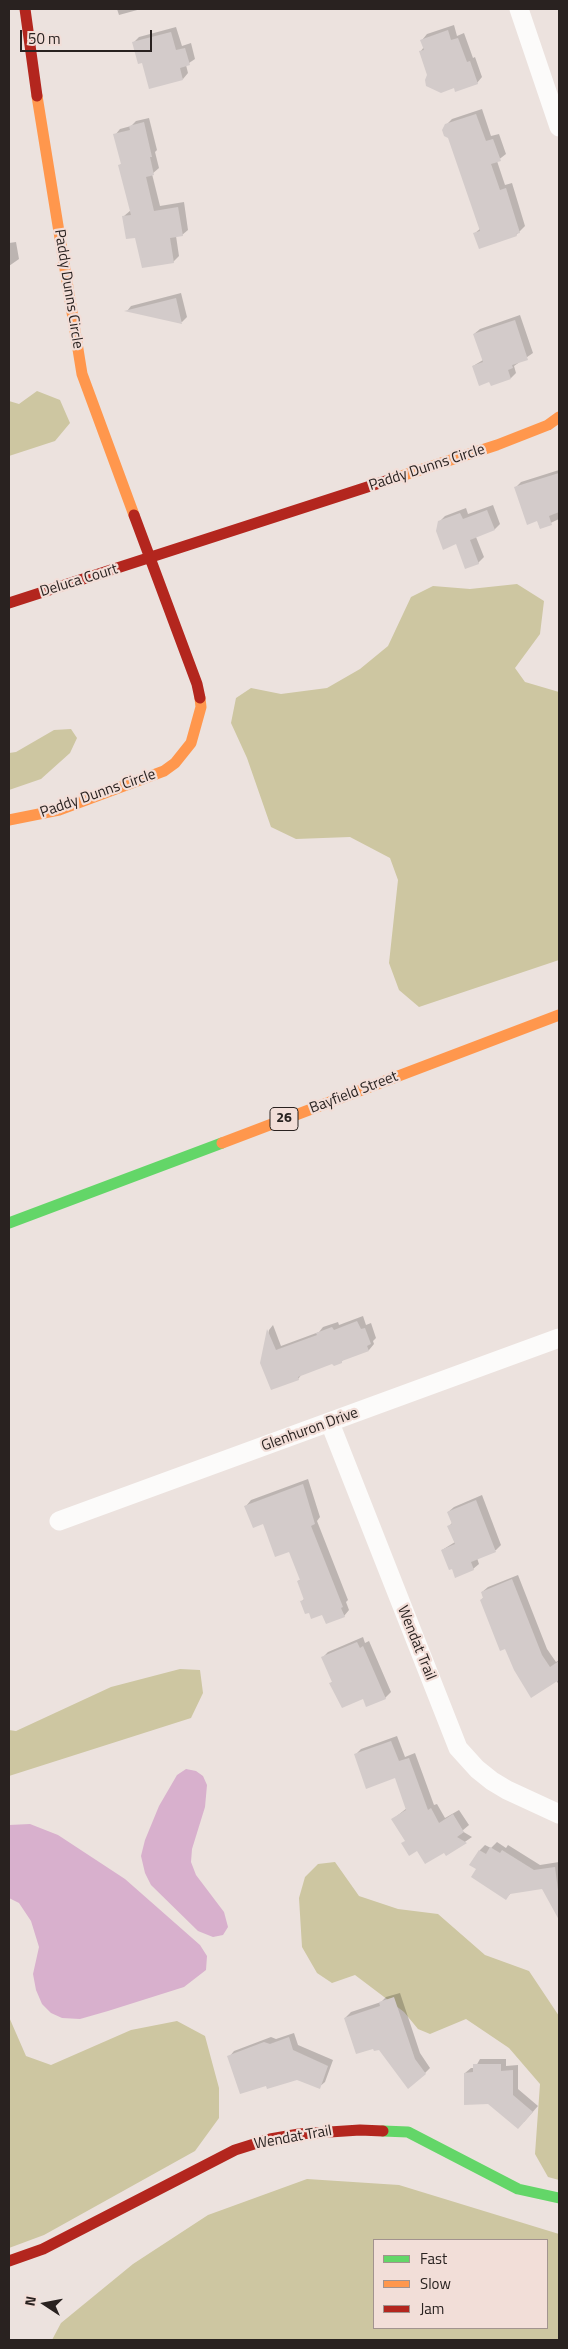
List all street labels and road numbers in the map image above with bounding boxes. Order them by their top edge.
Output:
street label: Paddy Dunns Circle [50,228,86,350]
street label: Paddy Dunns Circle [367,441,487,495]
street label: Deluca Court [38,561,120,601]
street label: Paddy Dunns Circle [38,766,158,822]
street label: Bayfield Street [307,1068,401,1118]
road number: 26 [270,1108,298,1130]
street label: Glenhuron Drive [259,1404,361,1456]
street label: Wendat Trail [393,1603,439,1683]
street label: Wendat Trail [253,2122,333,2154]

